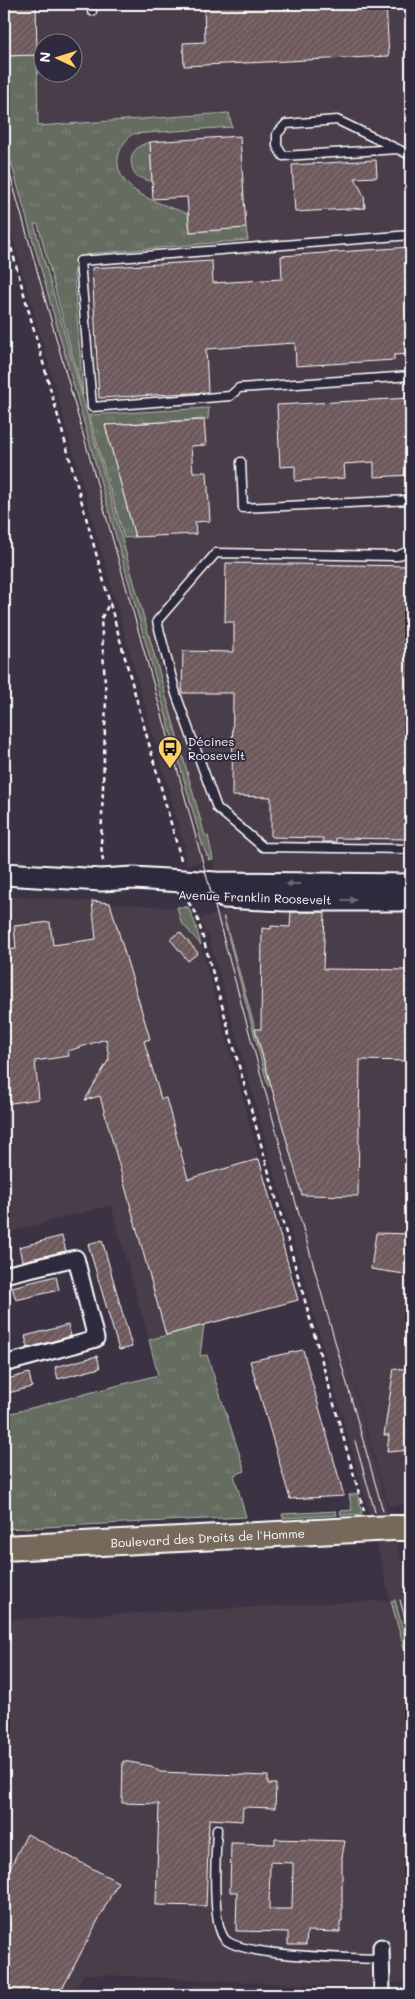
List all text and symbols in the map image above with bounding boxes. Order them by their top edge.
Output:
north arrow [32,32,82,82]
text: N [35,51,54,63]
place label: Décines Roosevelt [188,733,245,763]
bus stop icon: Décines Roosevelt [157,735,183,769]
one-way arrow [284,880,300,888]
street label: Avenue Franklin Roosevelt [178,886,332,908]
one-way arrow [341,896,357,904]
street label: Boulevard des Droits de l'Homme [110,1525,305,1551]

